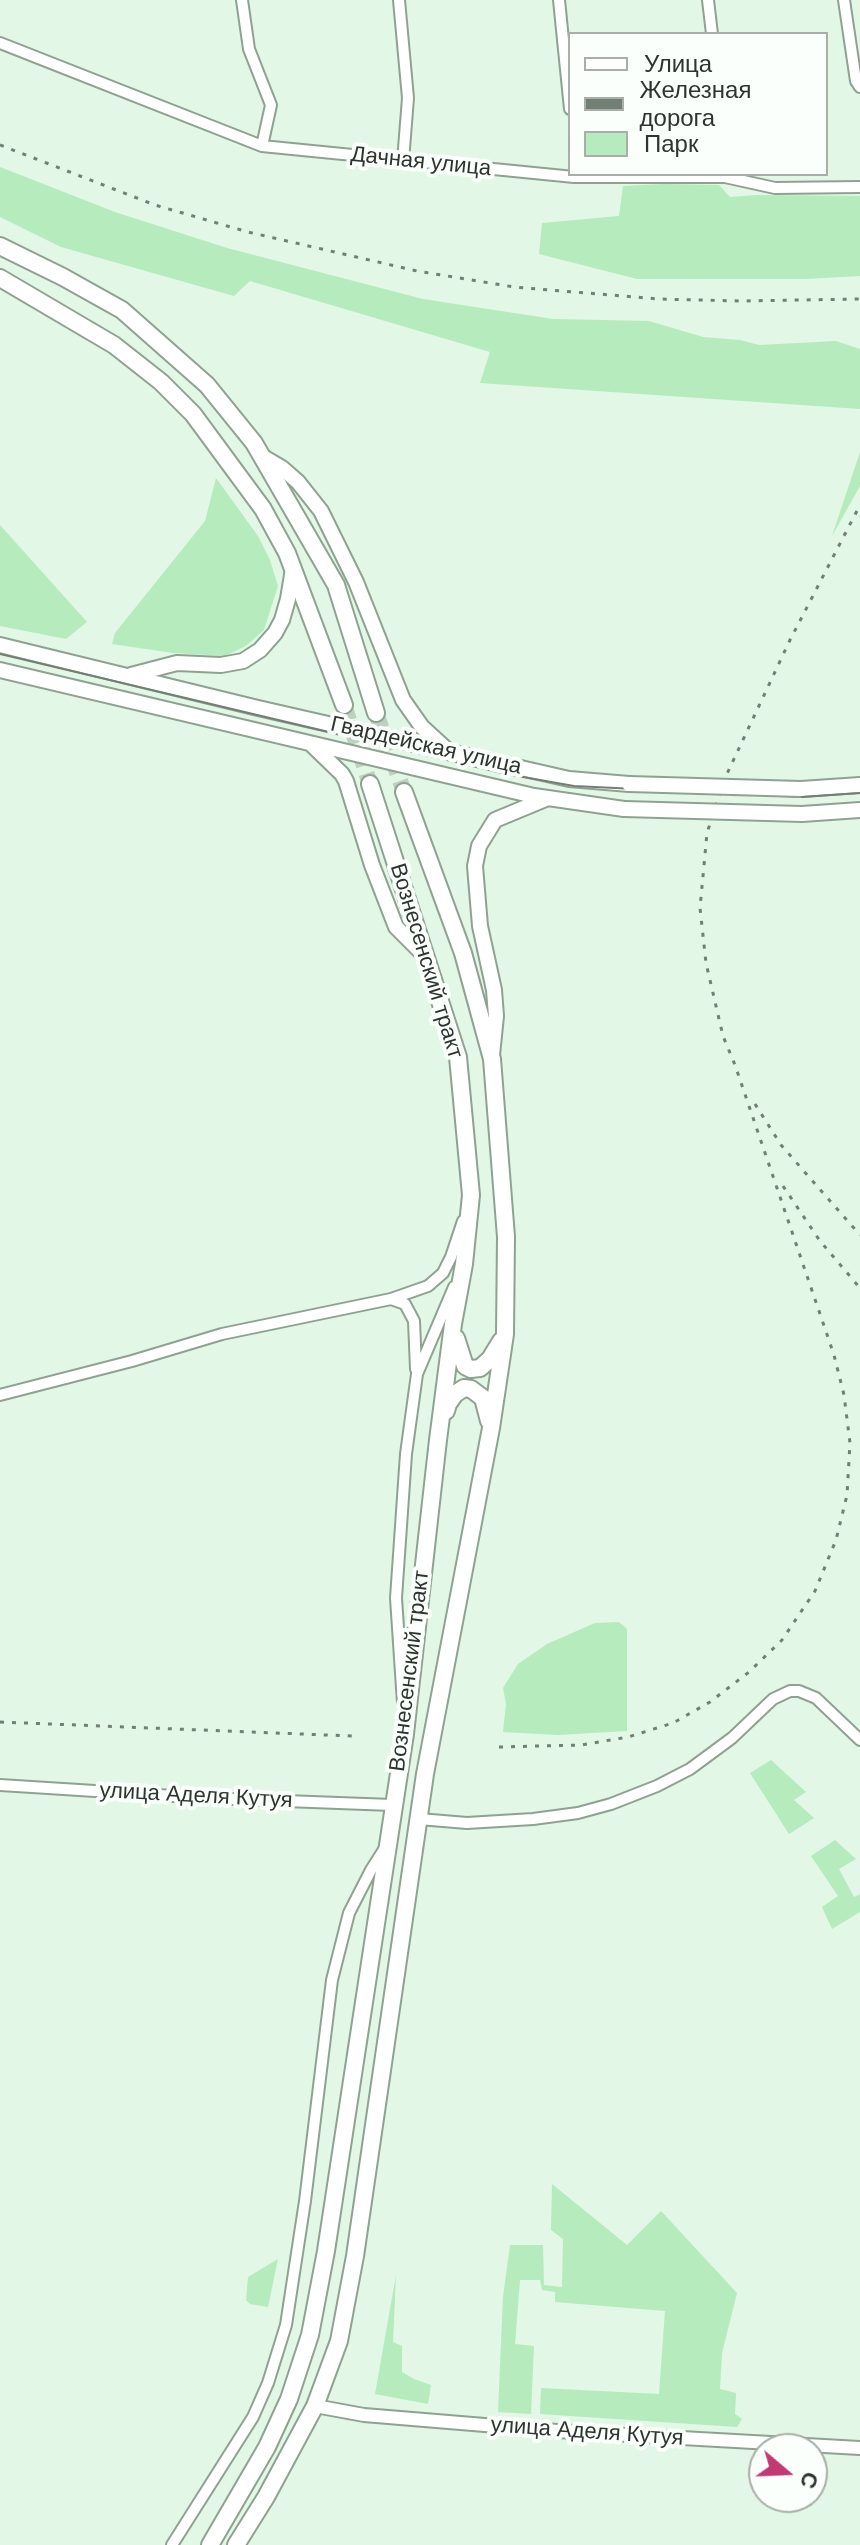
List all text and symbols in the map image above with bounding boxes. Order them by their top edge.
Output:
legend [568,32,828,176]
text: Улица [644,50,712,77]
text: Железная дорога [640,76,751,131]
text: Парк [644,130,698,157]
street label: Дачная улица [350,142,492,182]
street label: Гвардейская улица [328,711,524,781]
street label: Вознесенский тракт [384,860,468,1062]
street label: Вознесенский тракт [385,1569,435,1773]
street label: улица Аделя Кутуя [99,1778,293,1814]
street label: улица Аделя Кутуя [490,2412,684,2452]
north arrow [748,2433,828,2513]
text: С [795,2469,824,2492]

